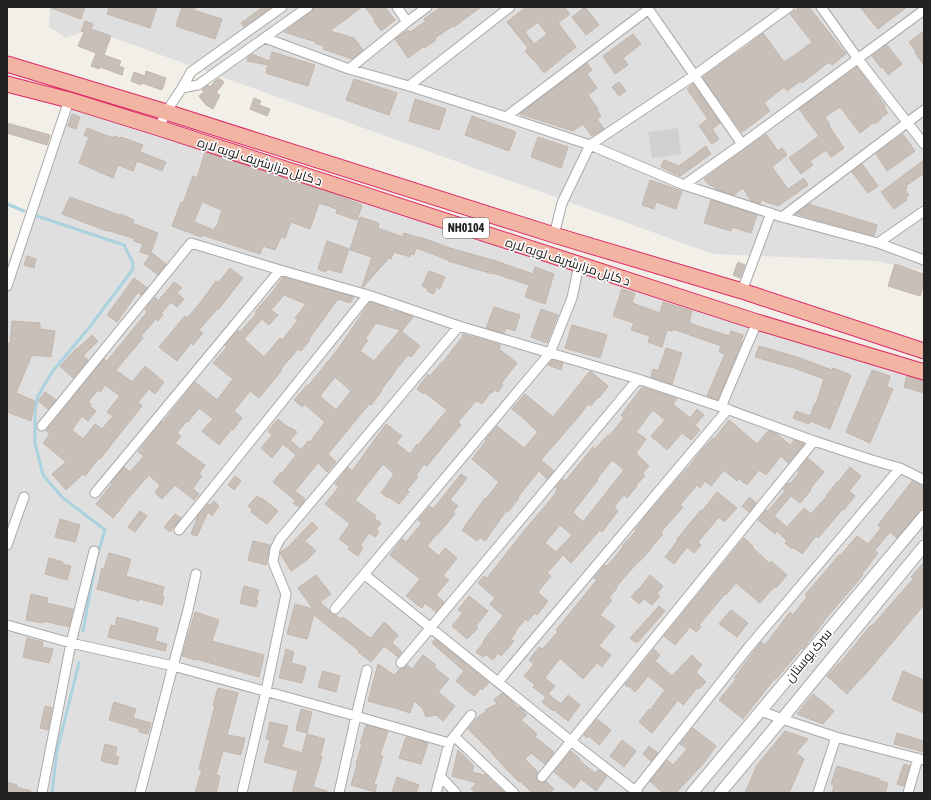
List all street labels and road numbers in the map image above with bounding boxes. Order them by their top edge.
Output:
street label: د کابل مزارشریف لویه لاره [196,134,324,189]
road number: NH0104 [443,218,489,238]
street label: د کابل مزارشریف لویه لاره [504,234,632,289]
street label: سرک بوستان [782,626,835,685]

